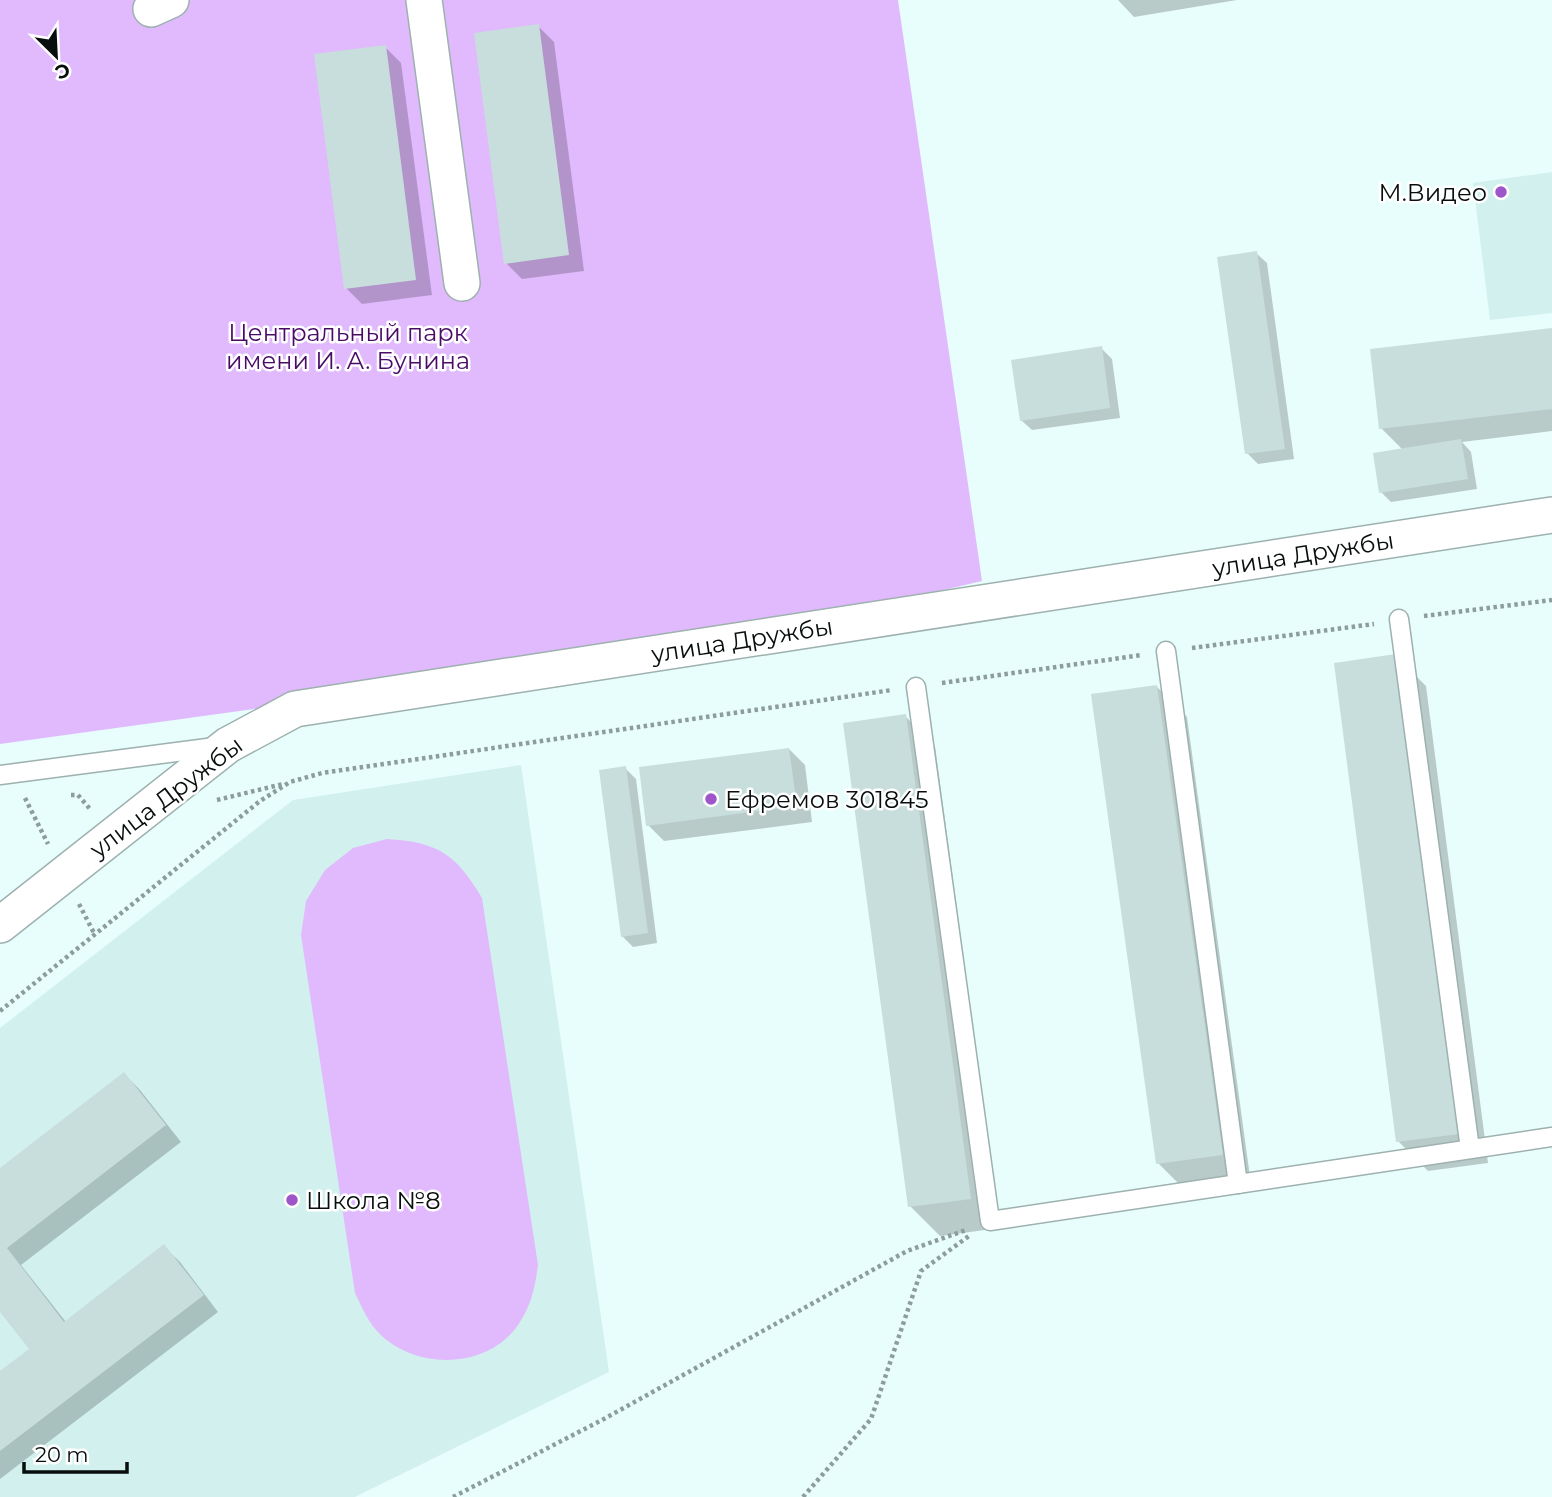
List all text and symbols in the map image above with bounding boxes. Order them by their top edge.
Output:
north arrow [21,21,91,91]
text: С [52,58,74,84]
place label: М.Видео [1379,178,1487,207]
marker: М.Видео [1493,184,1509,200]
park label: Центральный парк имени И. А. Бунина [226,318,470,375]
street label: улица Дружбы [1209,525,1396,583]
street label: улица Дружбы [648,611,835,669]
street label: улица Дружбы [83,730,248,864]
place label: Ефремов 301845 [725,785,929,814]
marker: Ефремов 301845 [703,791,719,807]
place label: Школа №8 [306,1186,441,1215]
marker: Школа №8 [284,1192,300,1208]
scale bar [24,1430,128,1474]
text: 20 m [35,1442,89,1467]

